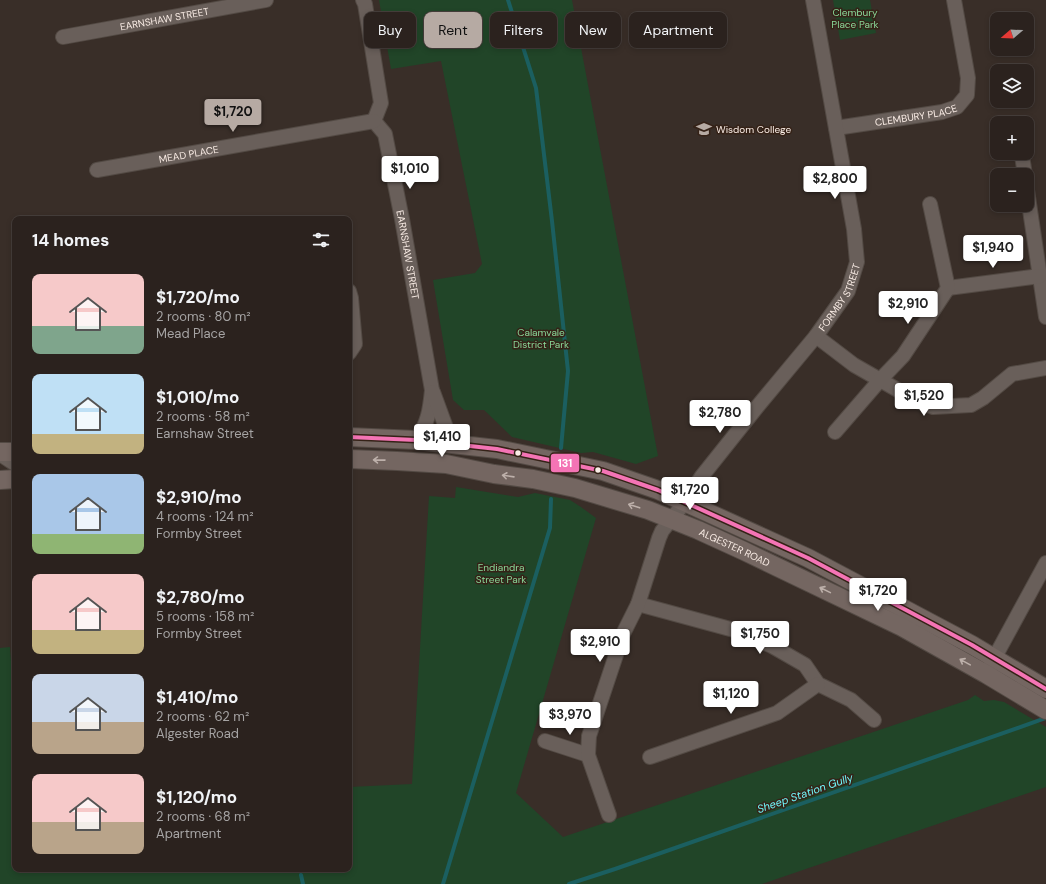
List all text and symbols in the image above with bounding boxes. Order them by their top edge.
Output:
street label: EARNSHAW STREET [119,4,210,34]
park label: Clembury Place Park [831,6,879,31]
chip: Buy [364,12,416,48]
chip: Rent [424,12,482,48]
chip: Filters [490,12,557,48]
chip: New [565,12,621,48]
chip: Apartment [629,12,727,48]
north arrow [990,12,1034,56]
map controls [990,12,1034,212]
button: layers [990,64,1034,108]
pin: $1,720 [200,99,266,133]
street label: CLEMBURY PLACE [874,101,959,129]
text: $1,720 [213,103,253,120]
button: + [990,116,1034,160]
school or university icon: Wisdom College [695,120,713,138]
place label: Wisdom College [716,123,791,136]
street label: MEAD PLACE [158,143,220,166]
pin: $1,010 [377,156,443,190]
text: $1,010 [391,160,429,177]
pin: $2,800 [802,166,868,200]
button: − [990,168,1034,212]
text: $2,800 [812,170,858,187]
street label: EARNSHAW STREET [393,209,422,301]
text: 14 homes [32,229,109,251]
icon: filters [310,229,332,251]
pin: $1,940 [960,235,1026,269]
text: $1,940 [972,239,1014,256]
street label: FORMBY STREET [816,262,863,334]
text: $1,720/mo [156,286,240,308]
icon: home [64,290,112,338]
pin: $2,910 [875,291,941,325]
text: $2,910 [888,295,928,312]
text: 2 rooms · 80 m² [156,308,251,325]
text: Mead Place [156,325,225,342]
park label: Calamvale District Park [513,326,569,351]
pin: $1,520 [891,383,957,417]
text: $1,010/mo [156,386,239,408]
text: $1,520 [904,387,944,404]
icon: home [64,390,112,438]
pin: $2,780 [687,400,753,434]
text: $2,780 [699,404,741,421]
text: 2 rooms · 58 m² [156,408,250,425]
pin: $1,410 [409,424,475,458]
text: Earnshaw Street [156,425,254,442]
text: $1,410 [423,428,461,445]
unlabelled marker [513,448,523,458]
line badge: 131 [550,453,580,473]
one-way arrow [373,456,386,464]
text: 131 [558,456,572,470]
unlabelled marker [593,465,603,475]
one-way arrow [502,472,515,480]
pin: $1,720 [657,477,723,511]
text: $1,720 [670,481,710,498]
text: $2,910/mo [156,486,242,508]
icon: home [64,490,112,538]
one-way arrow [629,501,641,509]
text: 4 rooms · 124 m² [156,508,253,525]
text: Formby Street [156,525,242,542]
street label: ALGESTER ROAD [697,525,772,570]
park label: Endiandra Street Park [476,561,526,586]
pin: $1,720 [845,578,911,612]
text: $1,720 [858,582,898,599]
text: $2,780/mo [156,586,245,608]
one-way arrow [819,586,831,593]
icon: home [64,590,112,638]
text: 5 rooms · 158 m² [156,608,254,625]
pin: $1,750 [727,621,793,655]
text: Formby Street [156,625,242,642]
text: $1,750 [740,625,780,642]
pin: $2,910 [567,629,633,663]
text: $2,910 [580,633,620,650]
one-way arrow [959,658,971,665]
pin: $1,120 [698,681,764,715]
text: $1,120 [712,685,750,702]
text: $1,410/mo [156,686,238,708]
icon: home [64,690,112,738]
pin: $3,970 [537,702,603,736]
text: $3,970 [548,706,592,723]
text: 2 rooms · 62 m² [156,708,249,725]
text: Algester Road [156,725,239,742]
water label: Sheep Station Gully [755,770,856,816]
text: $1,120/mo [156,786,237,808]
icon: home [64,790,112,838]
text: 2 rooms · 68 m² [156,808,250,825]
text: Apartment [156,825,221,842]

